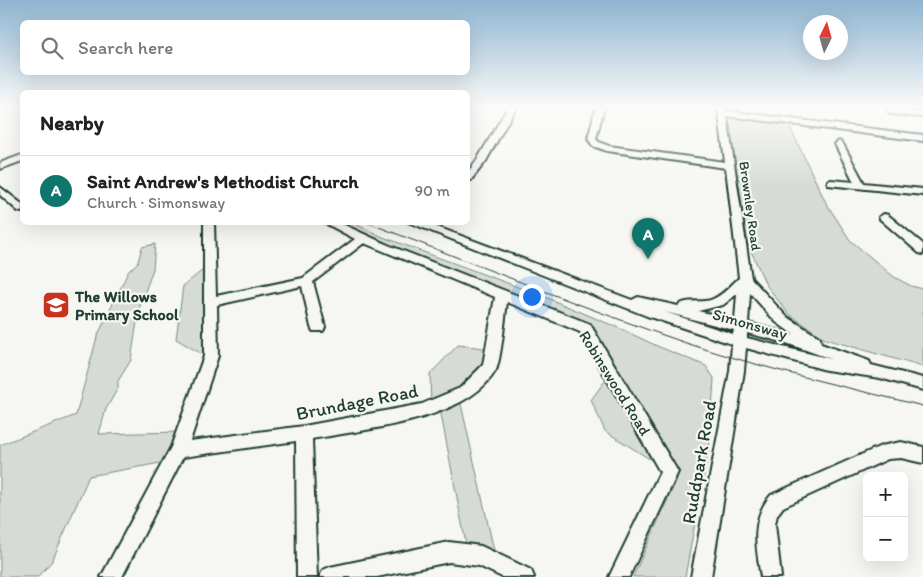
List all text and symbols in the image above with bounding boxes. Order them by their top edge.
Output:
north arrow [803,15,848,60]
search box [20,20,470,75]
icon: search [38,34,66,62]
text: Search here [78,36,173,59]
text: Nearby [40,110,104,135]
street label: Brownley Road [735,160,765,252]
text: Saint Andrew's Methodist Church [87,170,359,193]
text: A [51,181,61,200]
text: 90 m [415,181,450,200]
text: Church · Simonsway [87,193,225,212]
pin: A [632,218,664,259]
your location [519,284,545,310]
place label: The Willows Primary School [74,287,179,325]
school or university icon: The Willows Primary School [41,290,71,320]
street label: Simonsway [710,304,790,344]
street label: Robinswood Road [575,327,655,439]
street label: Brundage Road [294,379,420,425]
street label: Ruddpark Road [677,398,721,526]
map controls [863,472,908,562]
button: + [863,472,908,517]
button: − [863,517,908,562]

